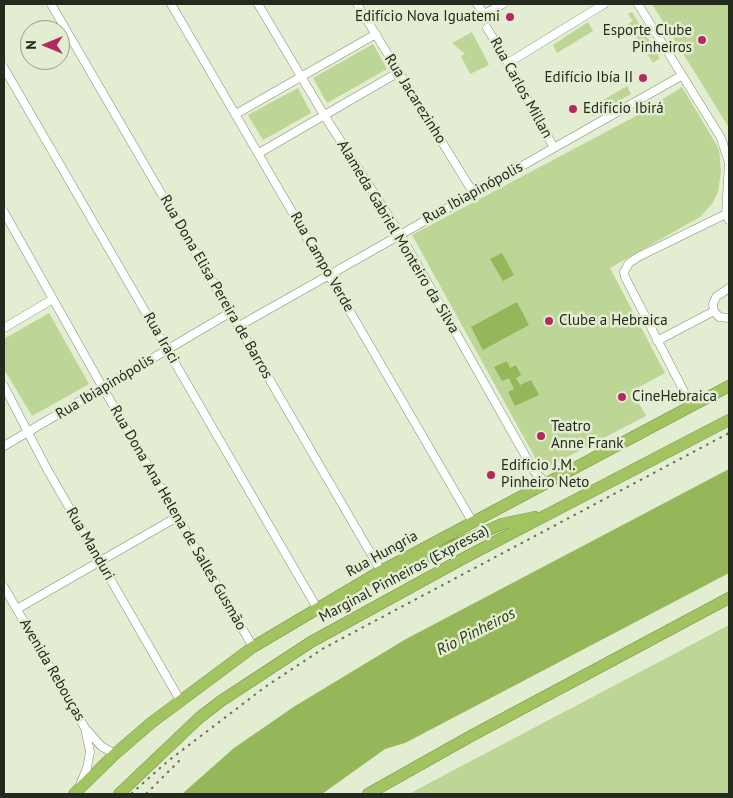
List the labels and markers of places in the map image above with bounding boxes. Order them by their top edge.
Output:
place label: Edifício Nova Iguatemi [355,8,500,26]
marker: Edifício Nova Iguatemi [504,11,516,23]
place label: Esporte Clube Pinheiros [603,22,692,57]
marker: Esporte Clube Pinheiros [696,34,708,46]
place label: Edifício Ibía II [545,69,633,87]
marker: Edifício Ibía II [637,72,649,84]
place label: Edifício Ibirá [583,100,664,118]
marker: Edifício Ibirá [567,103,579,115]
place label: Clube a Hebraica [559,312,668,330]
marker: Clube a Hebraica [543,315,555,327]
place label: CineHebraica [632,388,717,406]
marker: CineHebraica [616,391,628,403]
place label: Teatro Anne Frank [551,418,623,453]
marker: Teatro Anne Frank [535,430,547,442]
place label: Edifício J.M. Pinheiro Neto [501,457,589,492]
marker: Edifício J.M. Pinheiro Neto [485,469,497,481]

